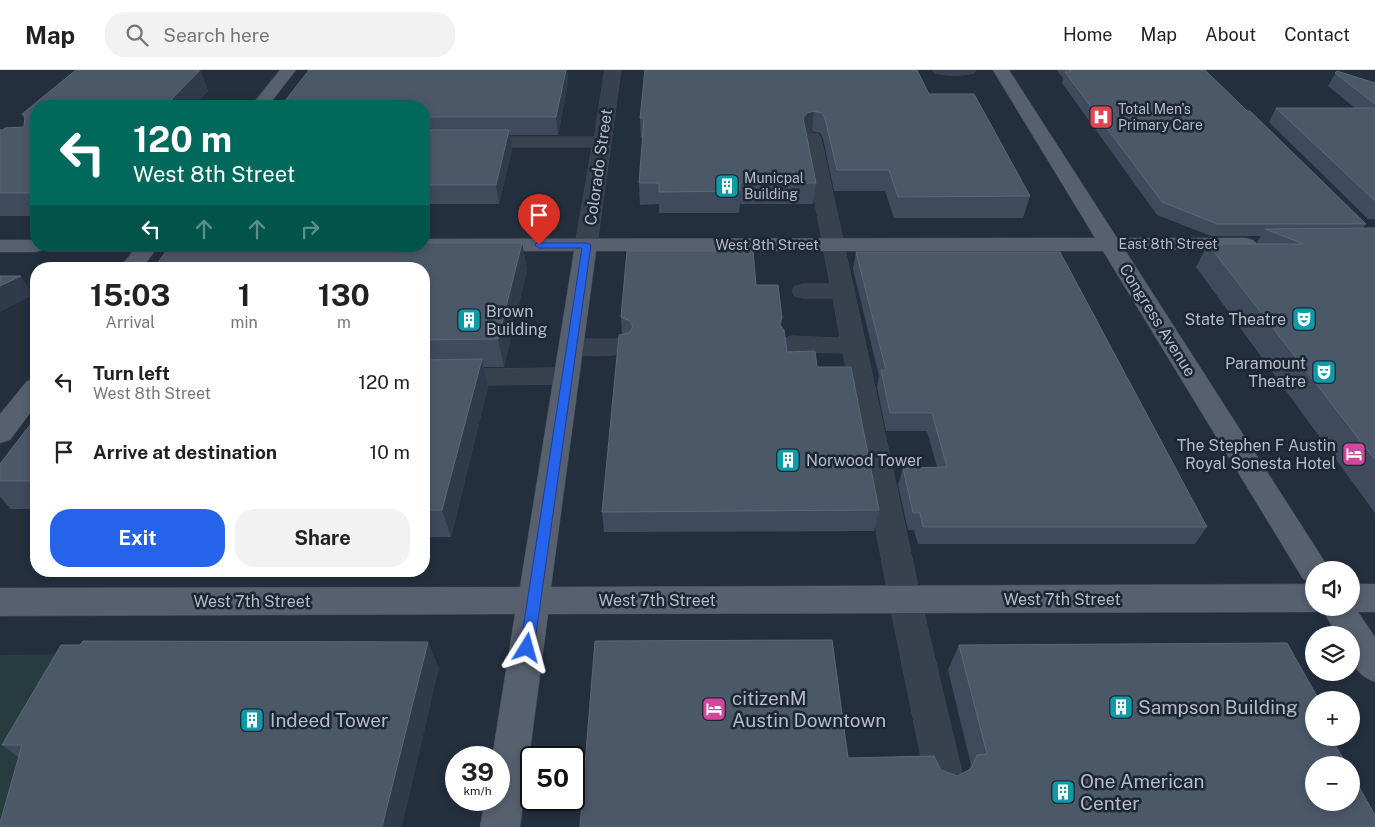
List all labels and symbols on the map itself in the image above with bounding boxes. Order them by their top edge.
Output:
place label: Total Men's Primary Care [1118,101,1203,133]
hospital icon: Total Men's Primary Care [1088,104,1114,130]
street label: Colorado Street [581,108,616,227]
place label: Municpal Building [744,170,804,202]
building icon: Municpal Building [714,173,740,199]
pin [518,194,560,245]
street label: East 8th Street [1119,236,1217,252]
street label: West 8th Street [715,237,819,253]
street label: Congress Avenue [1115,260,1200,380]
place label: Brown Building [486,302,548,339]
theatre icon: State Theatre [1291,306,1317,332]
building icon: Brown Building [456,307,482,333]
place label: State Theatre [1184,310,1286,329]
place label: Paramount Theatre [1225,354,1306,391]
theatre icon: Paramount Theatre [1311,359,1337,385]
place label: The Stephen F Austin Royal Sonesta Hotel [1177,436,1336,473]
hotel icon: The Stephen F Austin Royal Sonesta Hotel [1341,441,1367,467]
building icon: Norwood Tower [775,447,801,473]
place label: Norwood Tower [806,451,922,470]
street label: West 7th Street [1003,590,1121,609]
street label: West 7th Street [598,591,716,610]
street label: West 7th Street [193,592,311,611]
position arrow [500,621,552,673]
place label: citizenM Austin Downtown [732,687,886,731]
building icon: Sampson Building [1108,694,1134,720]
hotel icon: citizenM Austin Downtown [701,696,727,722]
place label: Sampson Building [1138,696,1298,718]
building icon: Indeed Tower [239,707,265,733]
place label: Indeed Tower [270,709,389,731]
speed limit sign: 50 [520,746,585,811]
place label: One American Center [1080,770,1205,814]
building icon: One American Center [1050,779,1076,805]

